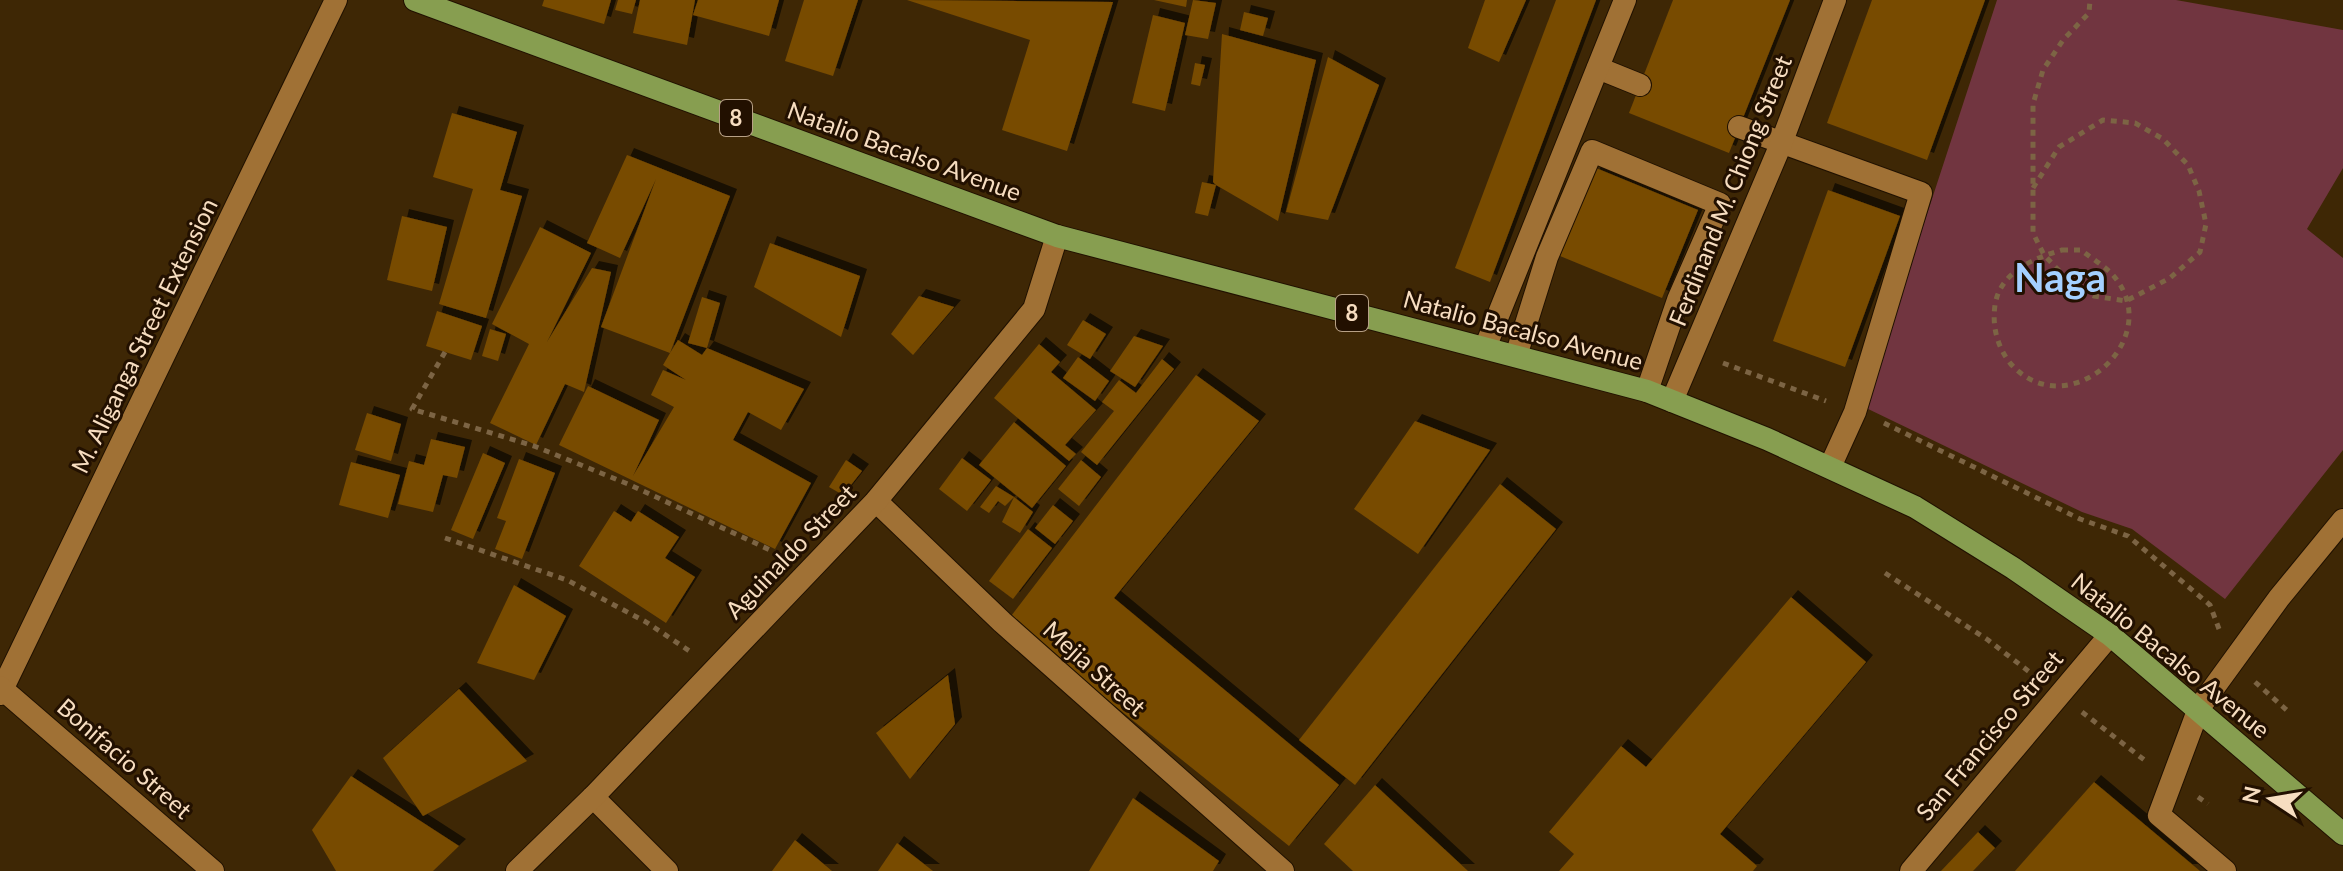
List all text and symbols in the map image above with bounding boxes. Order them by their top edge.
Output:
street label: Ferdinand M. Chiong Street [1662,51,1797,330]
street label: Natalio Bacalso Avenue [784,95,1025,206]
road number: 8 [720,100,752,136]
street label: M. Aliganga Street Extension [64,193,223,478]
district label: Naga [2014,253,2106,301]
street label: Natalio Bacalso Avenue [1401,284,1646,375]
road number: 8 [1336,295,1368,331]
street label: Aguinaldo Street [719,478,861,624]
street label: Natalio Bacalso Avenue [2066,566,2276,744]
street label: Mejia Street [1038,614,1152,722]
street label: San Francisco Street [1909,644,2069,826]
street label: Bonifacio Street [52,692,198,824]
north arrow [2231,759,2311,839]
text: N [2236,784,2266,806]

